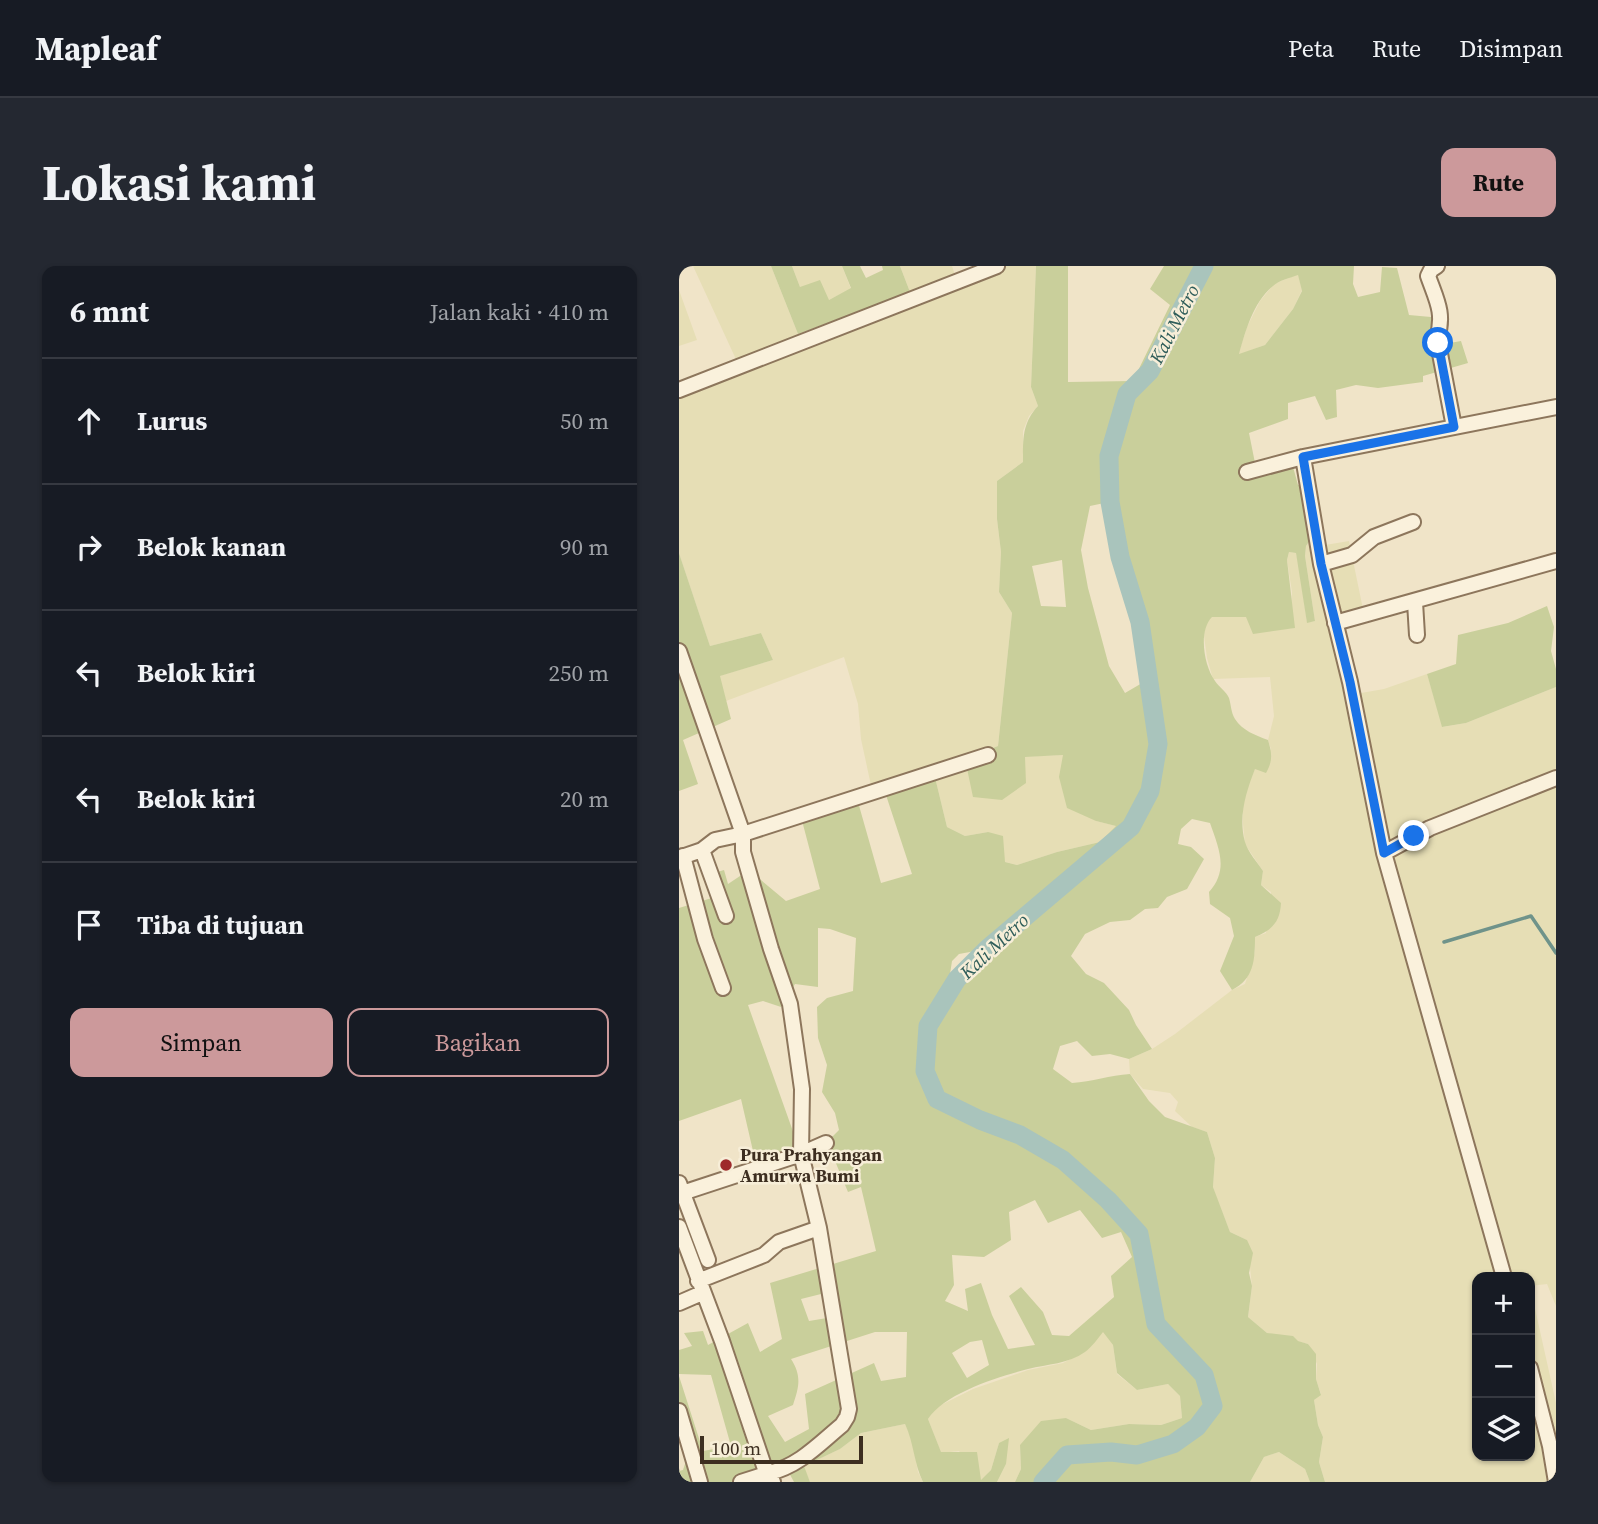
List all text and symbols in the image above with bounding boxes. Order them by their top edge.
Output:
text: Mapleaf [35,26,158,71]
text: Peta [1288,32,1334,65]
text: Rute [1372,32,1421,65]
text: Disimpan [1459,32,1563,65]
button: Rute [1441,148,1556,217]
text: Lokasi kami [42,149,316,216]
water label: Kali Metro [1143,280,1205,369]
text: 6 mnt [70,291,149,332]
text: Jalan kaki · 410 m [430,296,609,328]
route start [1422,327,1453,358]
icon: ahead [70,402,108,440]
text: Lurus [137,403,207,439]
text: 50 m [560,405,609,437]
icon: right [70,528,108,566]
text: Belok kanan [137,529,286,565]
text: 90 m [560,531,609,563]
icon: left [70,654,108,692]
text: Belok kiri [137,655,255,691]
text: 250 m [548,657,609,689]
icon: left [70,780,108,818]
text: Belok kiri [137,781,255,817]
text: 20 m [560,783,609,815]
route end [1398,820,1429,851]
icon: arrive [70,906,108,944]
text: Tiba di tujuan [137,907,304,943]
water label: Kali Metro [953,907,1034,985]
button: Simpan [70,1008,333,1077]
button: Bagikan [347,1008,609,1077]
place label: Pura Prahyangan Amurwa Bumi [740,1142,882,1188]
marker: Pura Prahyangan Amurwa Bumi [718,1157,734,1173]
map controls [1472,1272,1535,1461]
button: + [1472,1272,1535,1335]
button: − [1472,1335,1535,1398]
button: layers [1472,1398,1535,1461]
scale bar [700,1433,863,1465]
text: 100 m [711,1435,761,1461]

